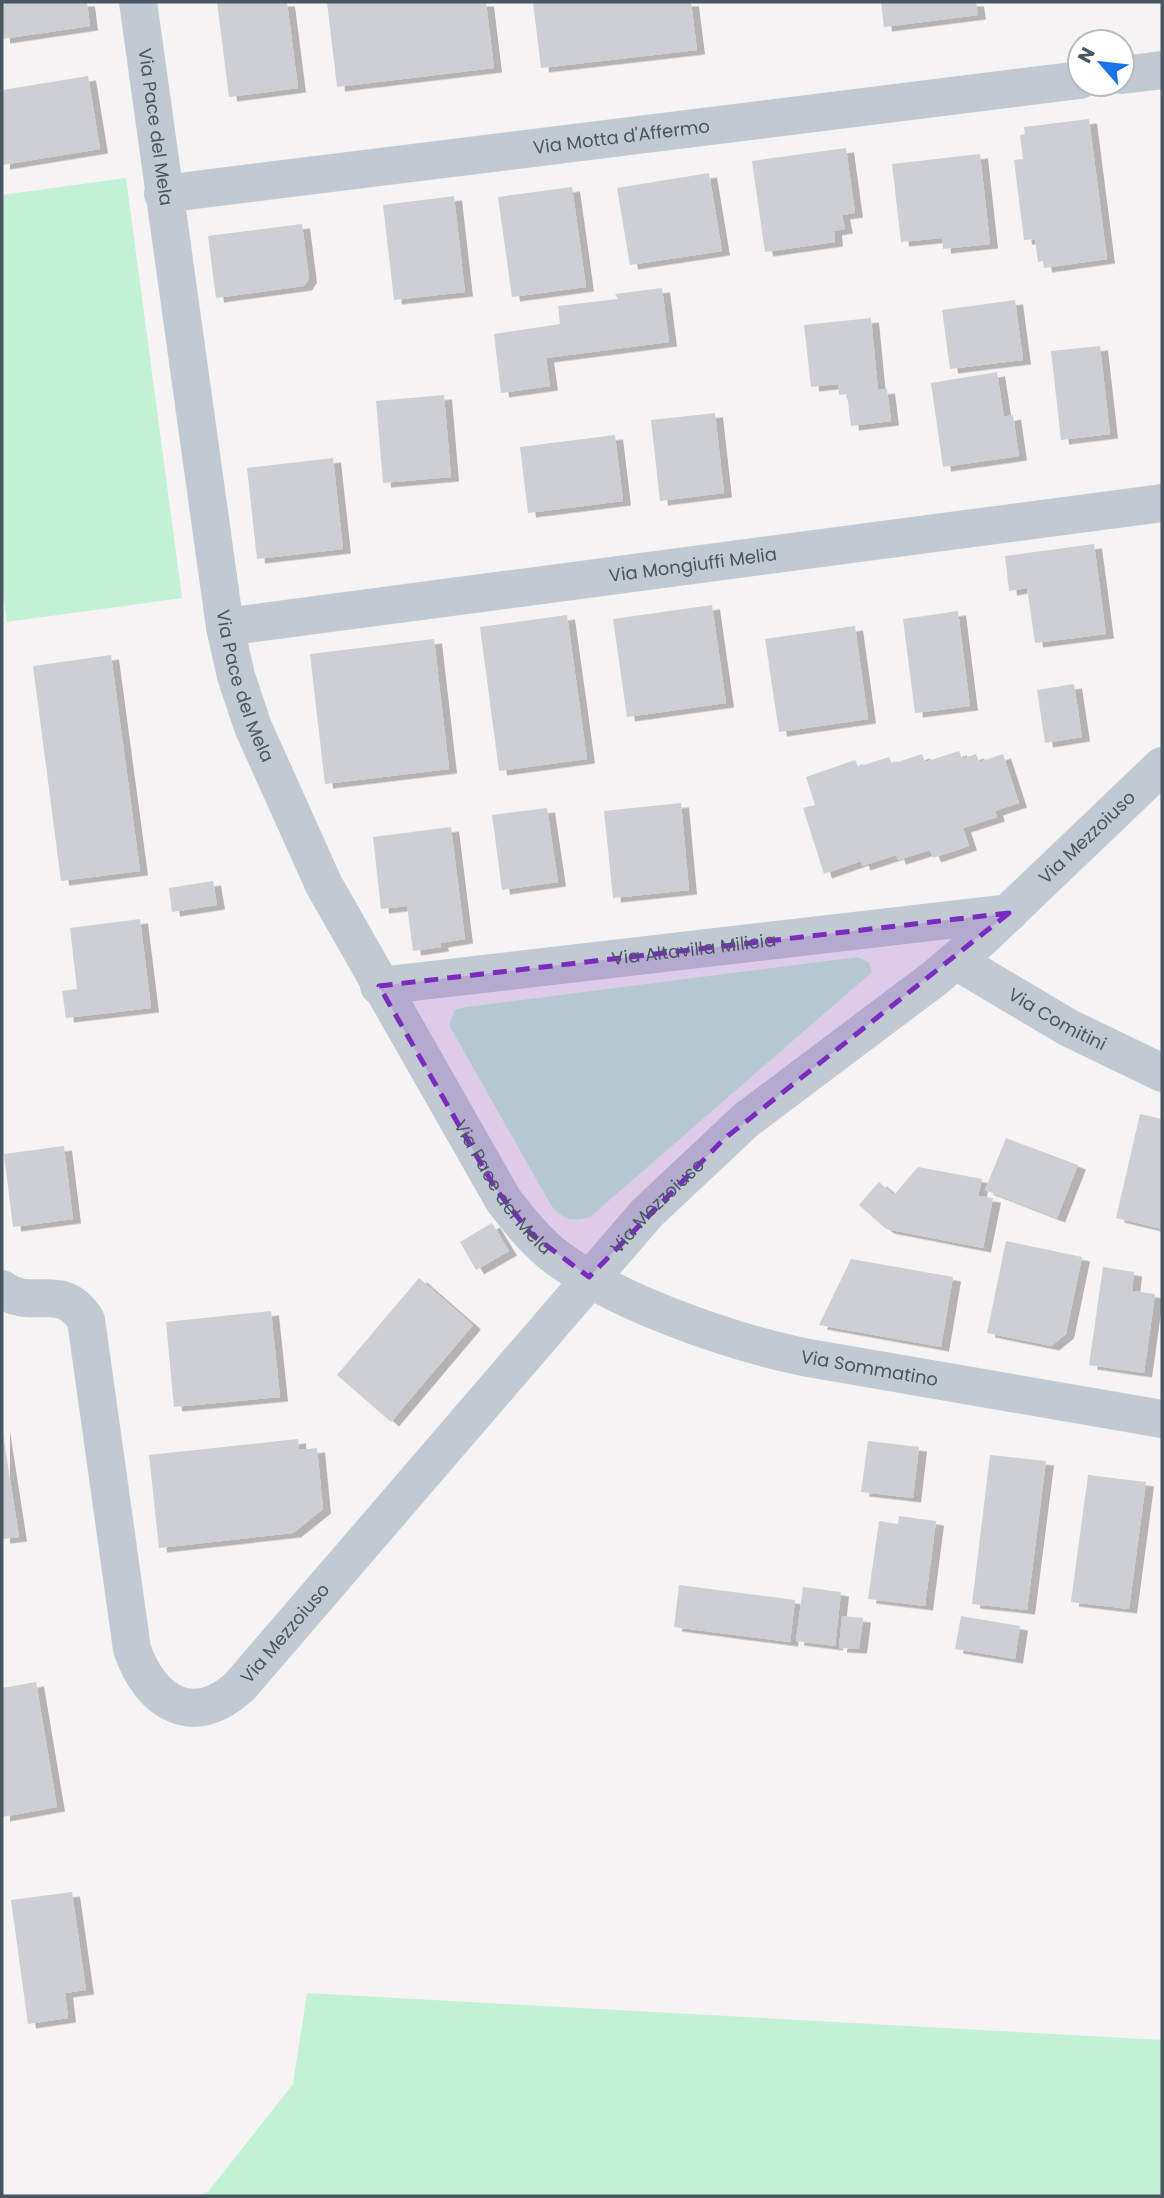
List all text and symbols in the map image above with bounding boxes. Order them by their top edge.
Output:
north arrow [1066,28,1136,98]
text: N [1071,43,1102,68]
street label: Via Pace del Mela [133,46,179,207]
street label: Via Motta d'Affermo [532,113,711,160]
street label: Via Mongiuffi Melia [607,541,778,588]
street label: Via Pace del Mela [211,608,280,766]
street label: Via Mezzoiuso [1033,785,1141,889]
street label: Via Altavilla Milicia [610,927,778,971]
street label: Via Comitini [1004,982,1111,1056]
street label: Via Pace del Mela [448,1115,558,1260]
street label: Via Mezzoiuso [604,1152,710,1259]
street label: Via Sommatino [799,1344,940,1392]
street label: Via Mezzoiuso [235,1577,335,1689]

